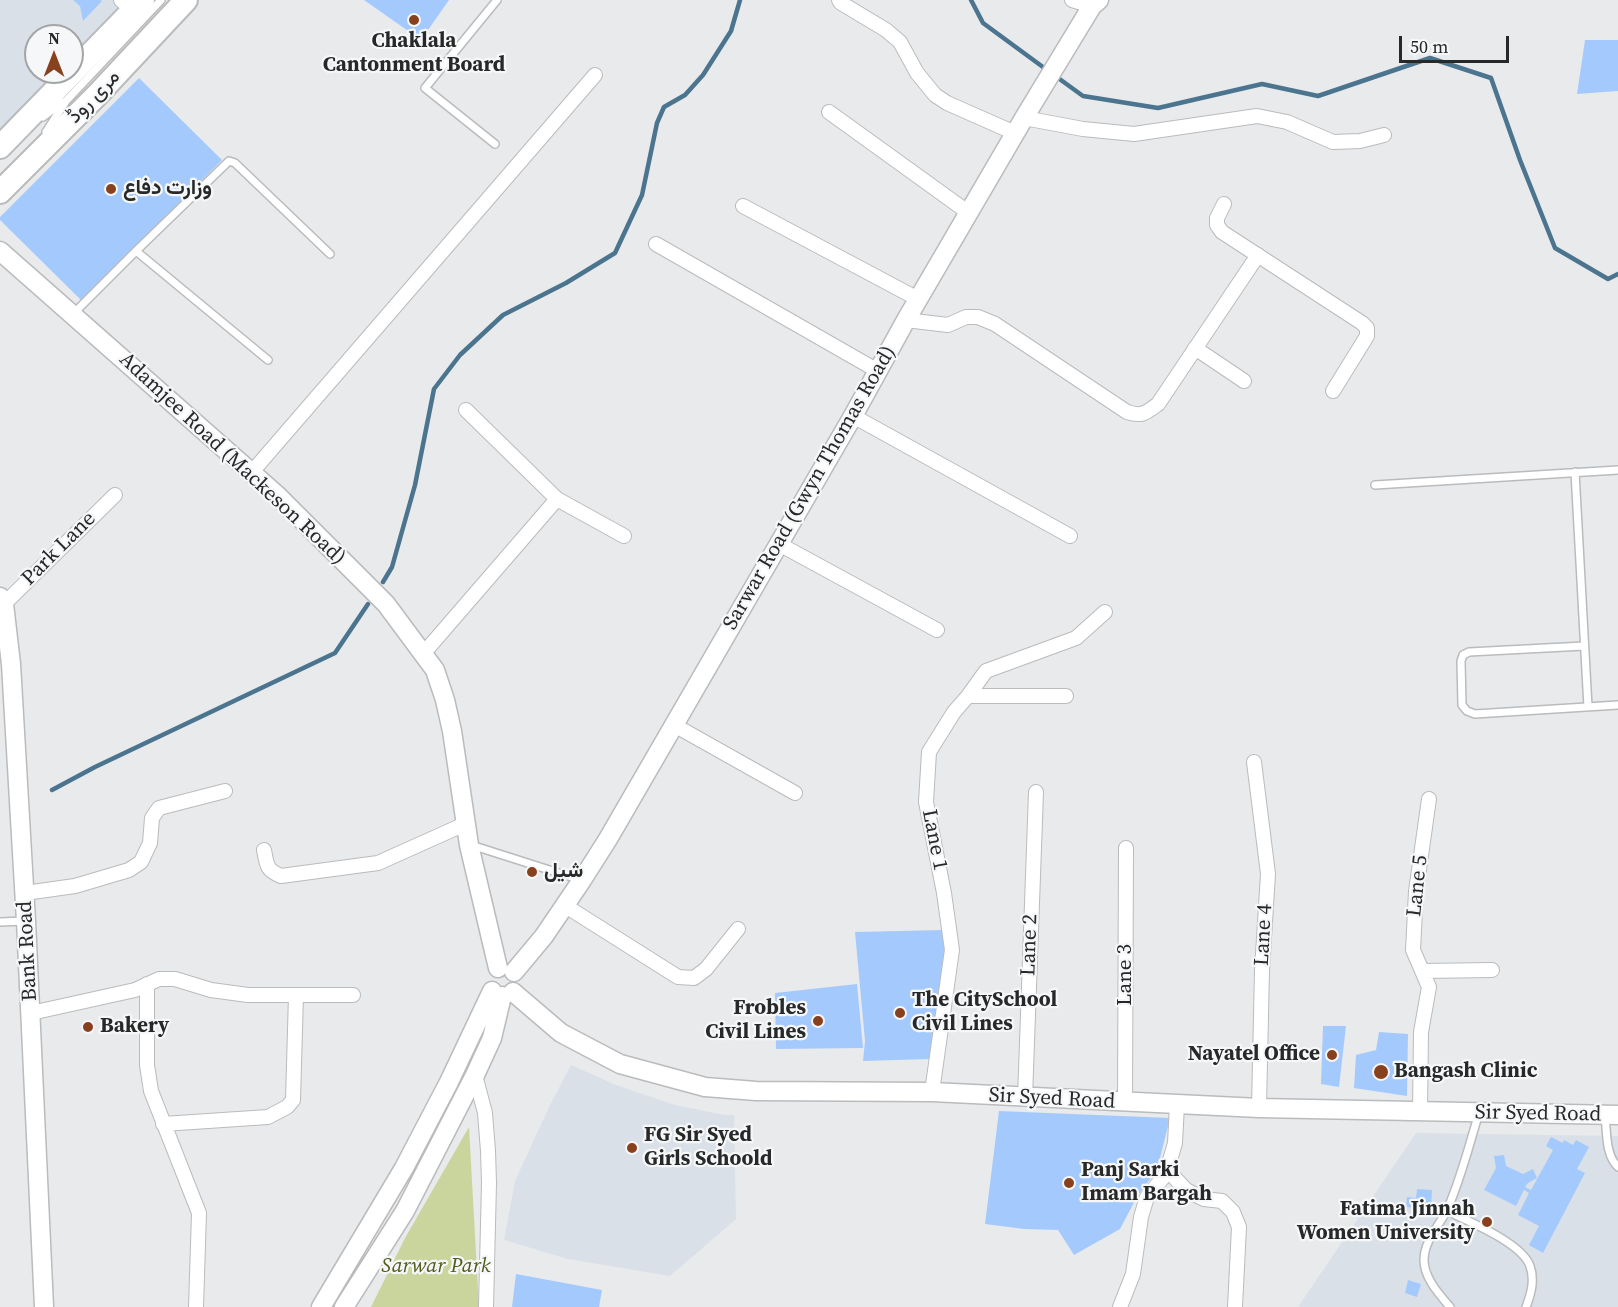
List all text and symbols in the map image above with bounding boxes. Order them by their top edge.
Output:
marker: Chaklala Cantonment Board [407,13,421,27]
north arrow [24,24,84,84]
scale bar [1402,24,1512,62]
text: N [48,27,60,49]
place label: Chaklala Cantonment Board [323,29,505,79]
text: 50 m [1410,34,1448,59]
street label: مری روڈ [62,65,126,129]
place label: وزارت دفاع [123,176,212,202]
marker: وزارت دفاع [104,182,118,196]
street label: Sarwar Road (Gwyn Thomas Road) [718,342,902,634]
street label: Adamjee Road (Mackeson Road) [114,347,350,571]
street label: Park Lane [17,507,101,591]
street label: Lane 1 [916,807,952,873]
street label: Lane 5 [1402,854,1434,918]
place label: شیل [544,859,583,885]
marker: شیل [525,865,539,879]
street label: Bank Road [13,900,43,1002]
street label: Lane 4 [1250,903,1278,967]
street label: Lane 2 [1016,914,1044,976]
street label: Lane 3 [1113,944,1139,1006]
place label: The CitySchool Civil Lines [912,988,1057,1038]
place label: Frobles Civil Lines [705,996,806,1046]
marker: The CitySchool Civil Lines [893,1006,907,1020]
place label: Bakery [100,1014,169,1040]
marker: Frobles Civil Lines [811,1014,825,1028]
marker: Bakery [81,1020,95,1034]
place label: Nayatel Office [1188,1042,1320,1068]
marker: Nayatel Office [1325,1048,1339,1062]
place label: Bangash Clinic [1394,1059,1537,1085]
marker: Bangash Clinic [1372,1063,1390,1081]
street label: Sir Syed Road [988,1083,1116,1115]
street label: Sir Syed Road [1475,1100,1601,1128]
place label: FG Sir Syed Girls Schoold [644,1123,773,1173]
marker: FG Sir Syed Girls Schoold [625,1141,639,1155]
place label: Panj Sarki Imam Bargah [1081,1158,1212,1208]
marker: Panj Sarki Imam Bargah [1062,1176,1076,1190]
place label: Fatima Jinnah Women University [1297,1197,1475,1247]
marker: Fatima Jinnah Women University [1480,1215,1494,1229]
park label: Sarwar Park [381,1254,491,1280]

